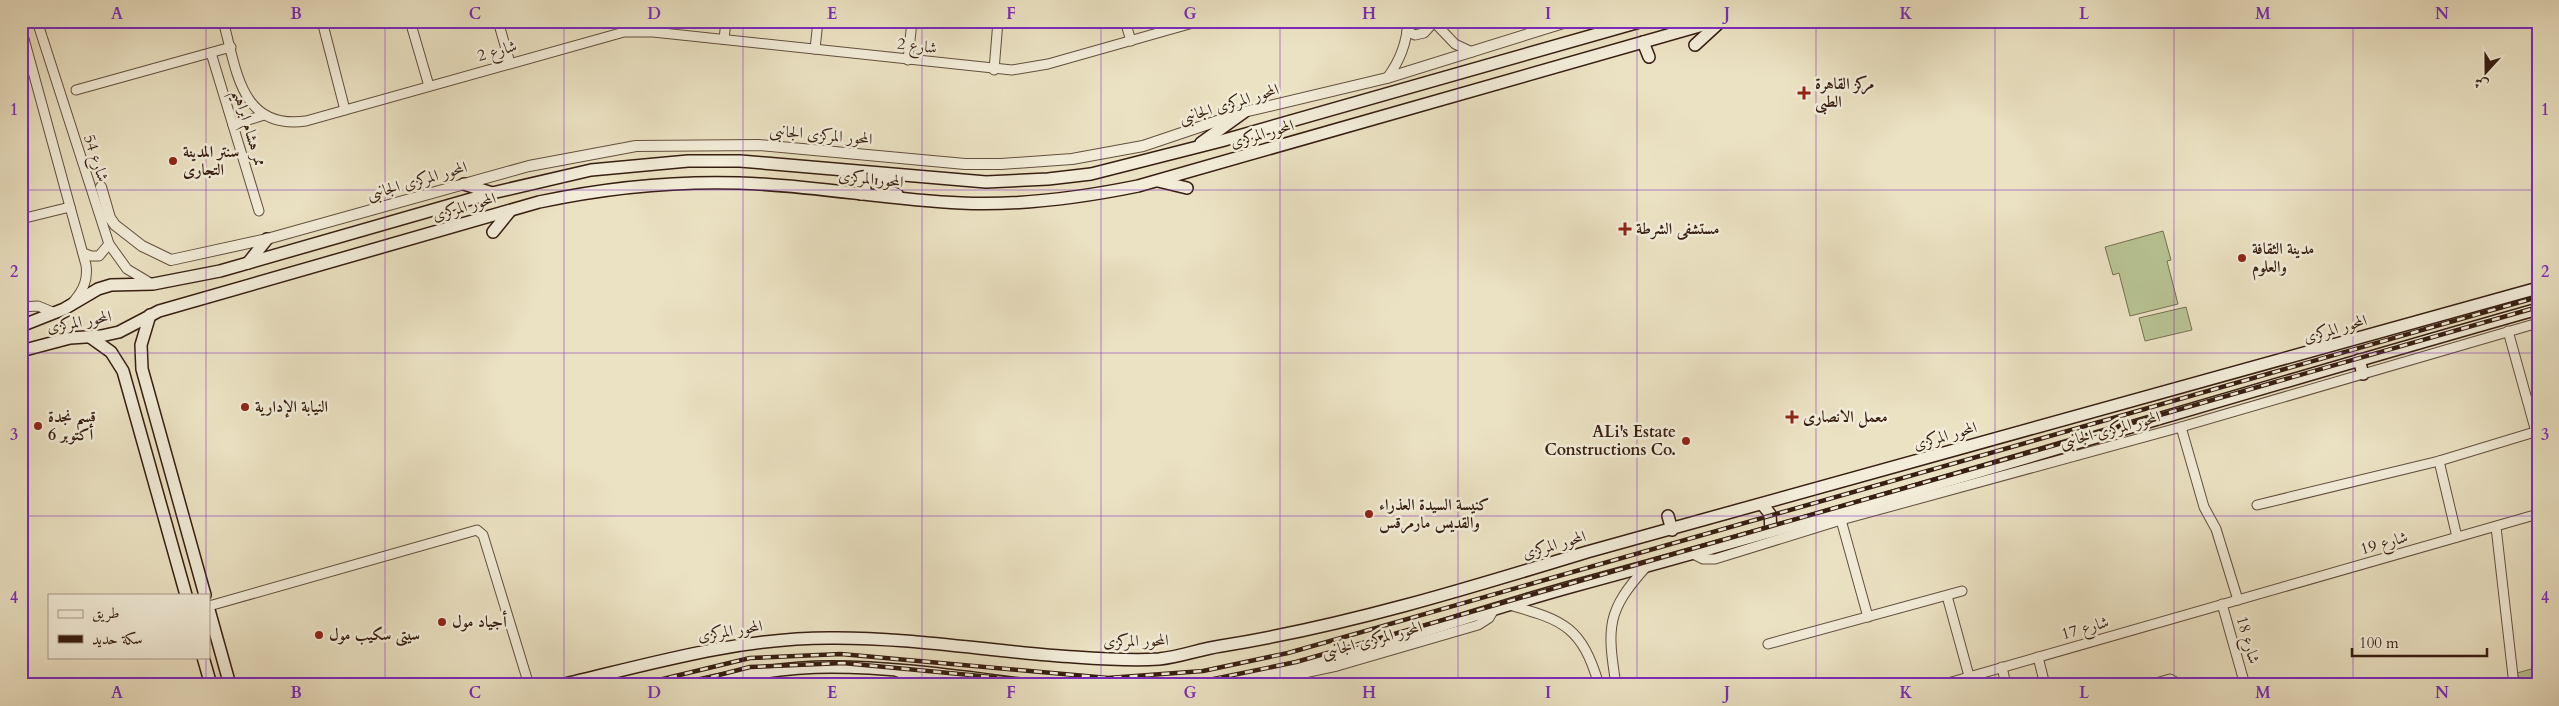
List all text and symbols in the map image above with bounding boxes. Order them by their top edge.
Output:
text: A [111,3,123,25]
text: B [290,3,302,25]
text: C [469,3,481,25]
text: D [647,3,661,25]
text: E [827,3,837,25]
text: F [1006,3,1016,25]
text: G [1183,3,1197,25]
text: H [1362,3,1376,25]
text: I [1545,3,1551,25]
text: J [1722,3,1730,25]
text: K [1900,3,1913,25]
text: L [2079,3,2090,25]
text: M [2255,3,2271,25]
text: N [2435,3,2449,25]
street label: شارع 2 [895,33,938,61]
street label: شارع 2 [475,35,520,69]
north arrow [2462,48,2512,98]
text: ش [2472,72,2491,95]
place label: مركز القاهرة الطبى [1815,73,1874,115]
street label: المحور المركزى الجانبى [1176,78,1282,131]
marker: مركز القاهرة الطبى [1797,86,1811,100]
street label: ممر هشام ابراهيم [222,87,271,171]
text: 1 [10,99,18,121]
text: 1 [2541,99,2549,121]
street label: المحور المركزى [1228,114,1296,154]
street label: المحور المركزى الجانبى [769,120,873,151]
street label: شارع 54 [76,132,114,185]
place label: سنتر المدينة التجارى [183,141,239,181]
marker: سنتر المدينة التجارى [167,155,179,167]
street label: المحور المركزى الجانبى [364,156,470,207]
street label: المحور المركزى [837,165,905,193]
street label: المحور المركزى [430,187,498,227]
place label: مستشفى الشرطة [1636,218,1719,240]
marker: مستشفى الشرطة [1618,222,1632,236]
place label: مدينة الثقافة والعلوم [2252,238,2314,281]
marker: مدينة الثقافة والعلوم [2236,252,2248,264]
text: 2 [10,261,18,283]
text: 2 [2541,261,2549,283]
street label: المحور المركزى [45,305,113,339]
street label: المحور المركزى [2301,309,2369,349]
place label: النيابة الإدارية [255,396,328,418]
marker: النيابة الإدارية [239,401,251,413]
place label: قسم نجدة 6 أكتوبر [48,406,96,446]
place label: معمل الانصارى [1803,406,1888,428]
street label: المحور المركزى الجانبى [2057,406,2163,455]
marker: معمل الانصارى [1785,410,1799,424]
street label: المحور المركزى [1911,416,1979,456]
marker: قسم نجدة 6 أكتوبر [32,420,44,432]
place label: ALi's Estate Constructions Co. [1544,421,1676,461]
text: 3 [10,424,18,446]
text: 3 [2541,424,2549,446]
marker: ALi's Estate Constructions Co. [1680,435,1692,447]
place label: كنيسة السيدة العذراء والقديس مارمرقس [1379,494,1489,534]
marker: كنيسة السيدة العذراء والقديس مارمرقس [1363,508,1375,520]
street label: المحور المركزى [1520,525,1588,565]
street label: شارع 19 [2358,526,2411,562]
text: 4 [10,587,18,609]
text: 4 [2541,587,2549,609]
legend [48,594,210,658]
text: طريق [92,603,119,623]
place label: أجياد مول [452,610,507,633]
street label: شارع 17 [2059,611,2112,647]
street label: شارع 18 [2229,614,2265,667]
street label: المحور المركزى [696,615,764,647]
marker: أجياد مول [436,616,448,628]
street label: المحور المركزى الجانبى [1319,616,1425,665]
place label: سيتى سكيب مول [329,624,420,647]
scale bar [2352,626,2486,658]
text: سكة حديد [92,629,142,649]
marker: سيتى سكيب مول [313,629,325,641]
street label: المحور المركزى [1103,629,1169,653]
text: 100 m [2359,633,2399,653]
text: A [111,682,123,704]
text: B [290,682,302,704]
text: C [469,682,481,704]
text: D [647,682,661,704]
text: E [827,682,837,704]
text: F [1006,682,1016,704]
text: G [1183,682,1197,704]
text: H [1362,682,1376,704]
text: I [1545,682,1551,704]
text: J [1722,682,1730,704]
text: K [1900,682,1913,704]
text: L [2079,682,2090,704]
text: M [2255,682,2271,704]
text: N [2435,682,2449,704]

